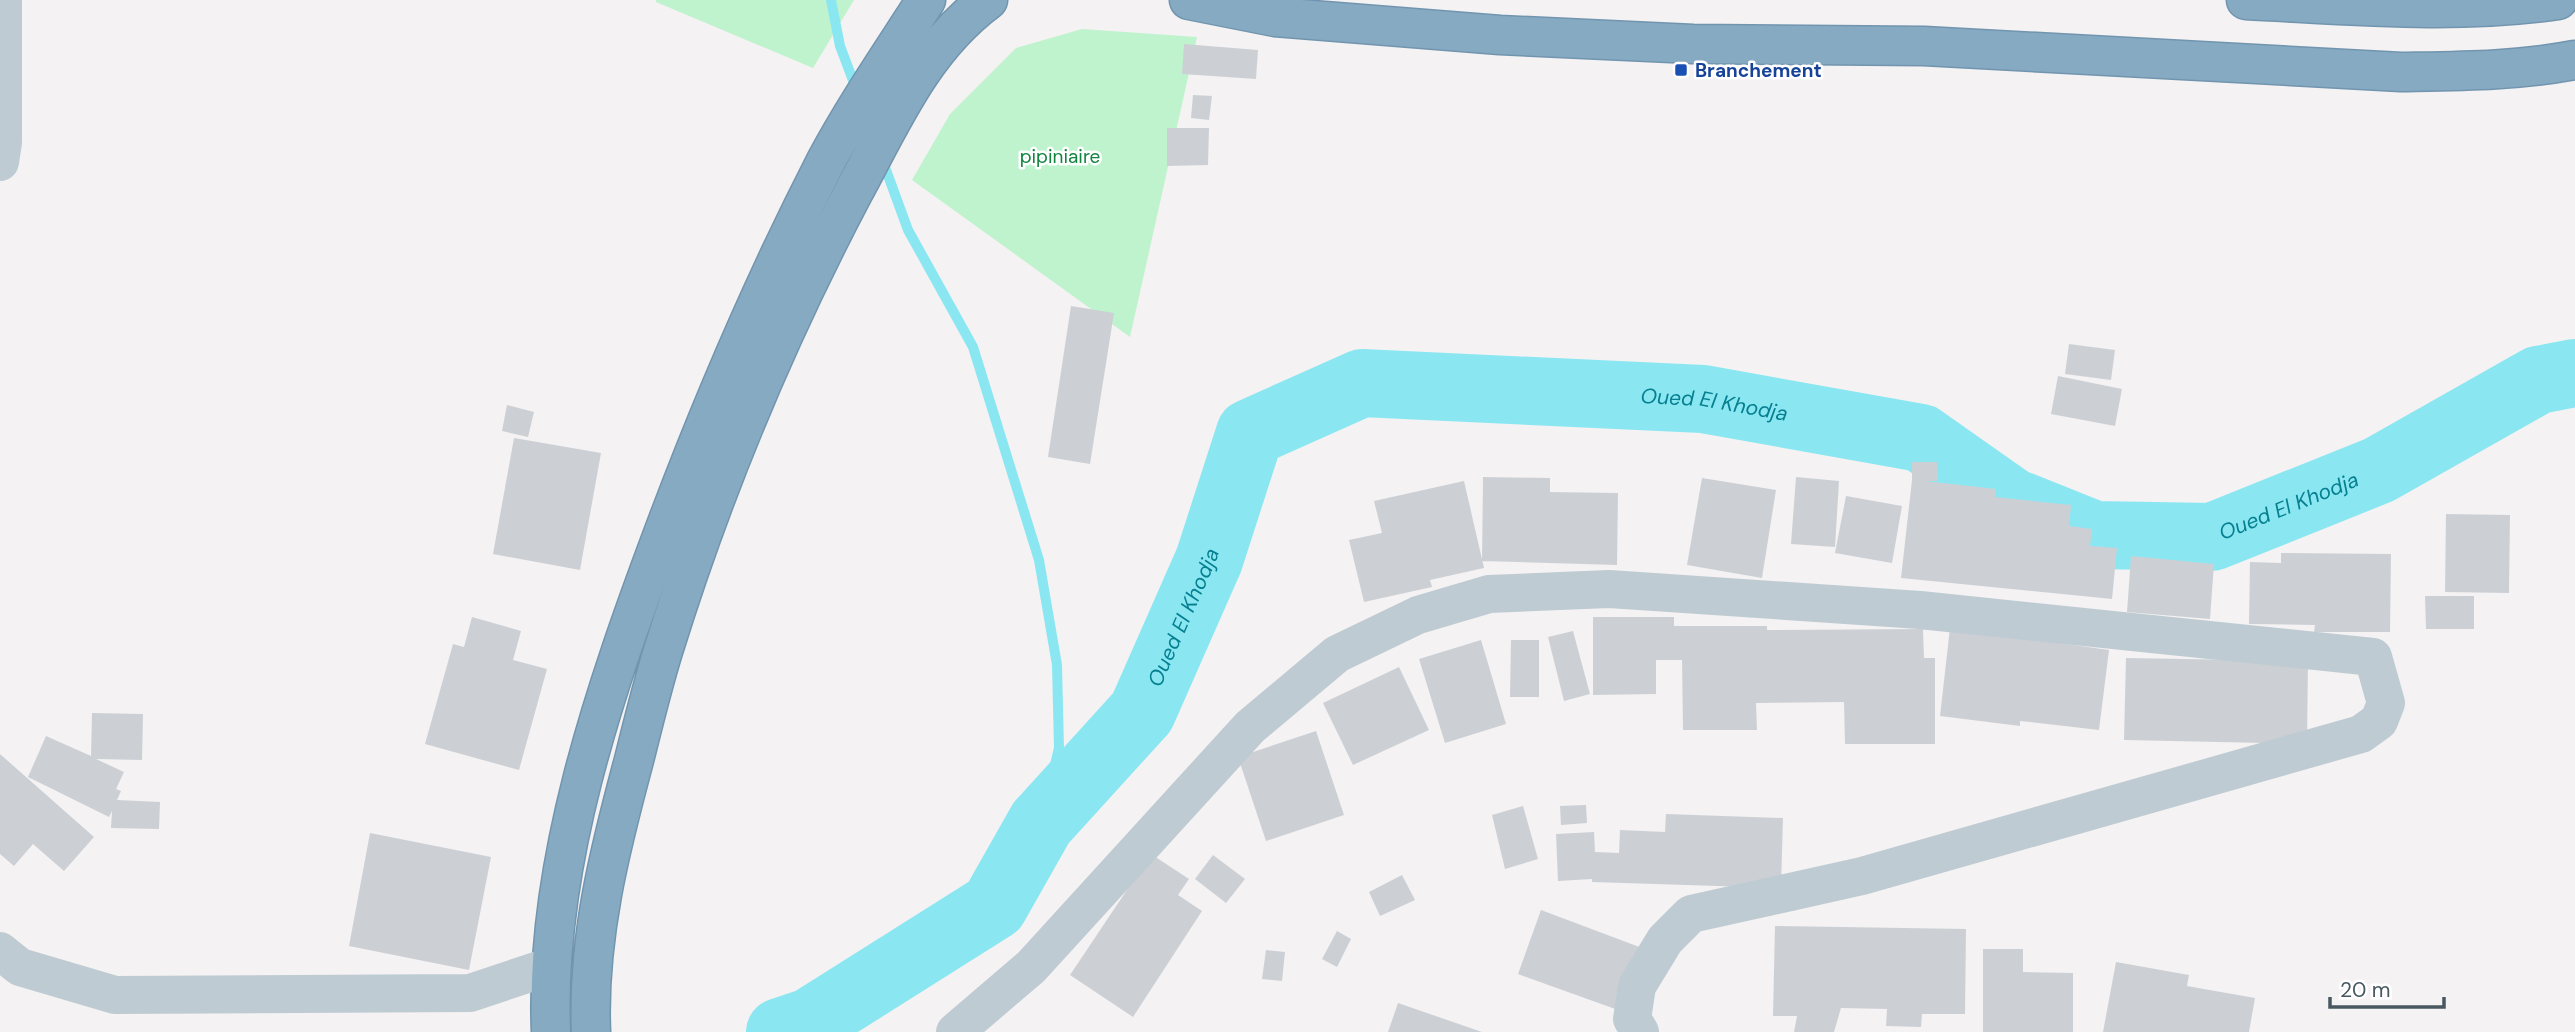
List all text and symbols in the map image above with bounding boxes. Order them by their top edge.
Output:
place label: Branchement [1695,58,1822,83]
marker: Branchement [1673,62,1689,78]
park label: pipiniaire [1020,144,1100,169]
water label: Oued El Khodja [1640,382,1790,428]
water label: Oued El Khodja [2215,466,2363,547]
water label: Oued El Khodja [1141,545,1226,691]
scale bar [2330,965,2444,1009]
text: 20 m [2340,976,2391,1004]

